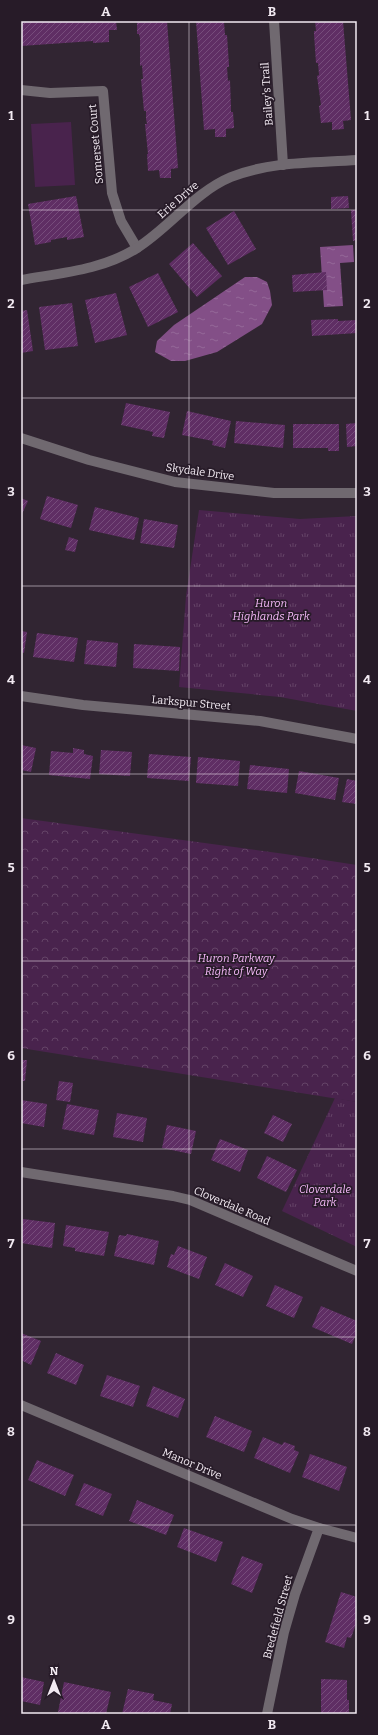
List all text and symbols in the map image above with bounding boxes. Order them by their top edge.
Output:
text: A [101,4,111,19]
text: B [268,4,276,19]
street label: Bailey's Trail [258,62,276,126]
street label: Somerset Court [86,103,106,185]
text: 1 [8,108,14,123]
text: 1 [364,108,370,123]
street label: Erie Drive [155,179,201,221]
text: 2 [7,296,15,311]
text: 2 [363,296,371,311]
street label: Skydale Drive [165,461,235,483]
text: 3 [7,484,15,499]
text: 3 [363,484,371,499]
park label: Huron Highlands Park [232,597,311,623]
text: 4 [7,672,15,687]
text: 4 [363,672,371,687]
street label: Larkspur Street [151,693,231,713]
text: 5 [7,860,15,875]
text: 5 [363,860,371,875]
park label: Huron Parkway Right of Way [197,952,276,978]
text: 6 [7,1048,15,1063]
text: 6 [363,1048,371,1063]
park label: Cloverdale Park [299,1183,351,1209]
street label: Cloverdale Road [192,1184,273,1228]
text: 7 [8,1236,15,1251]
text: 7 [364,1236,371,1251]
text: 8 [7,1424,15,1439]
text: 8 [363,1424,371,1439]
street label: Manor Drive [160,1446,224,1482]
street label: Bredefield Street [261,1574,295,1660]
text: 9 [7,1612,15,1627]
text: 9 [363,1612,371,1627]
north arrow [34,1661,74,1701]
text: N [50,1665,59,1678]
text: A [101,1717,111,1732]
text: B [268,1717,276,1732]

